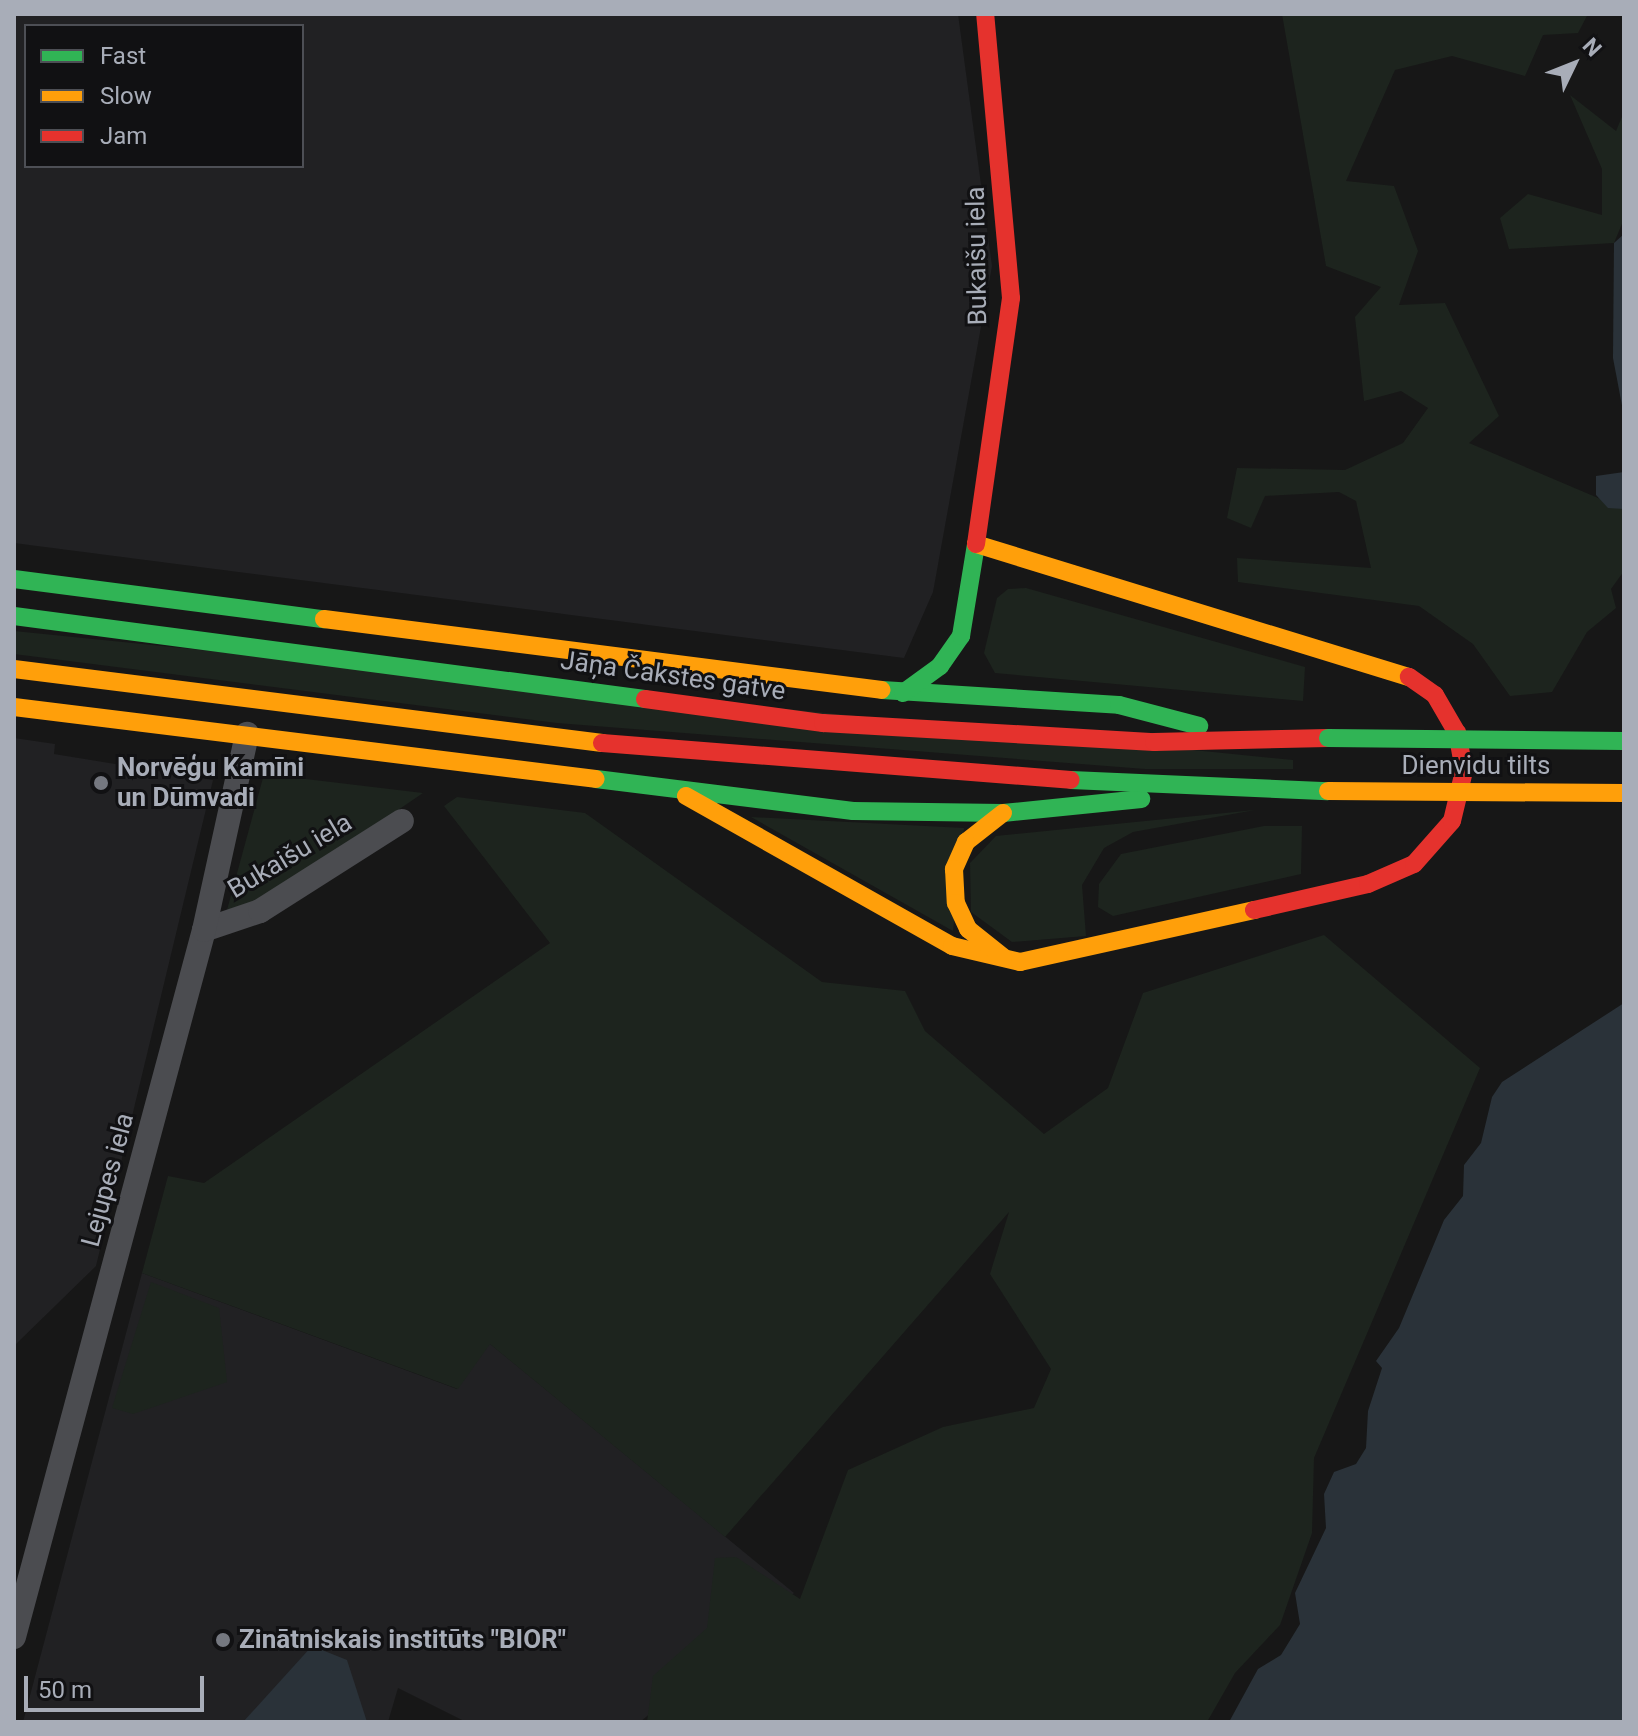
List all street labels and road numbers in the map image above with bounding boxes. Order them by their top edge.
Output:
street label: Bukaišu iela [960,186,994,326]
street label: Jāņa Čakstes gatve [559,645,787,707]
street label: Dienvidu tilts [1402,750,1550,782]
street label: Bukaišu iela [222,807,358,905]
street label: Lejupes iela [75,1110,141,1250]

